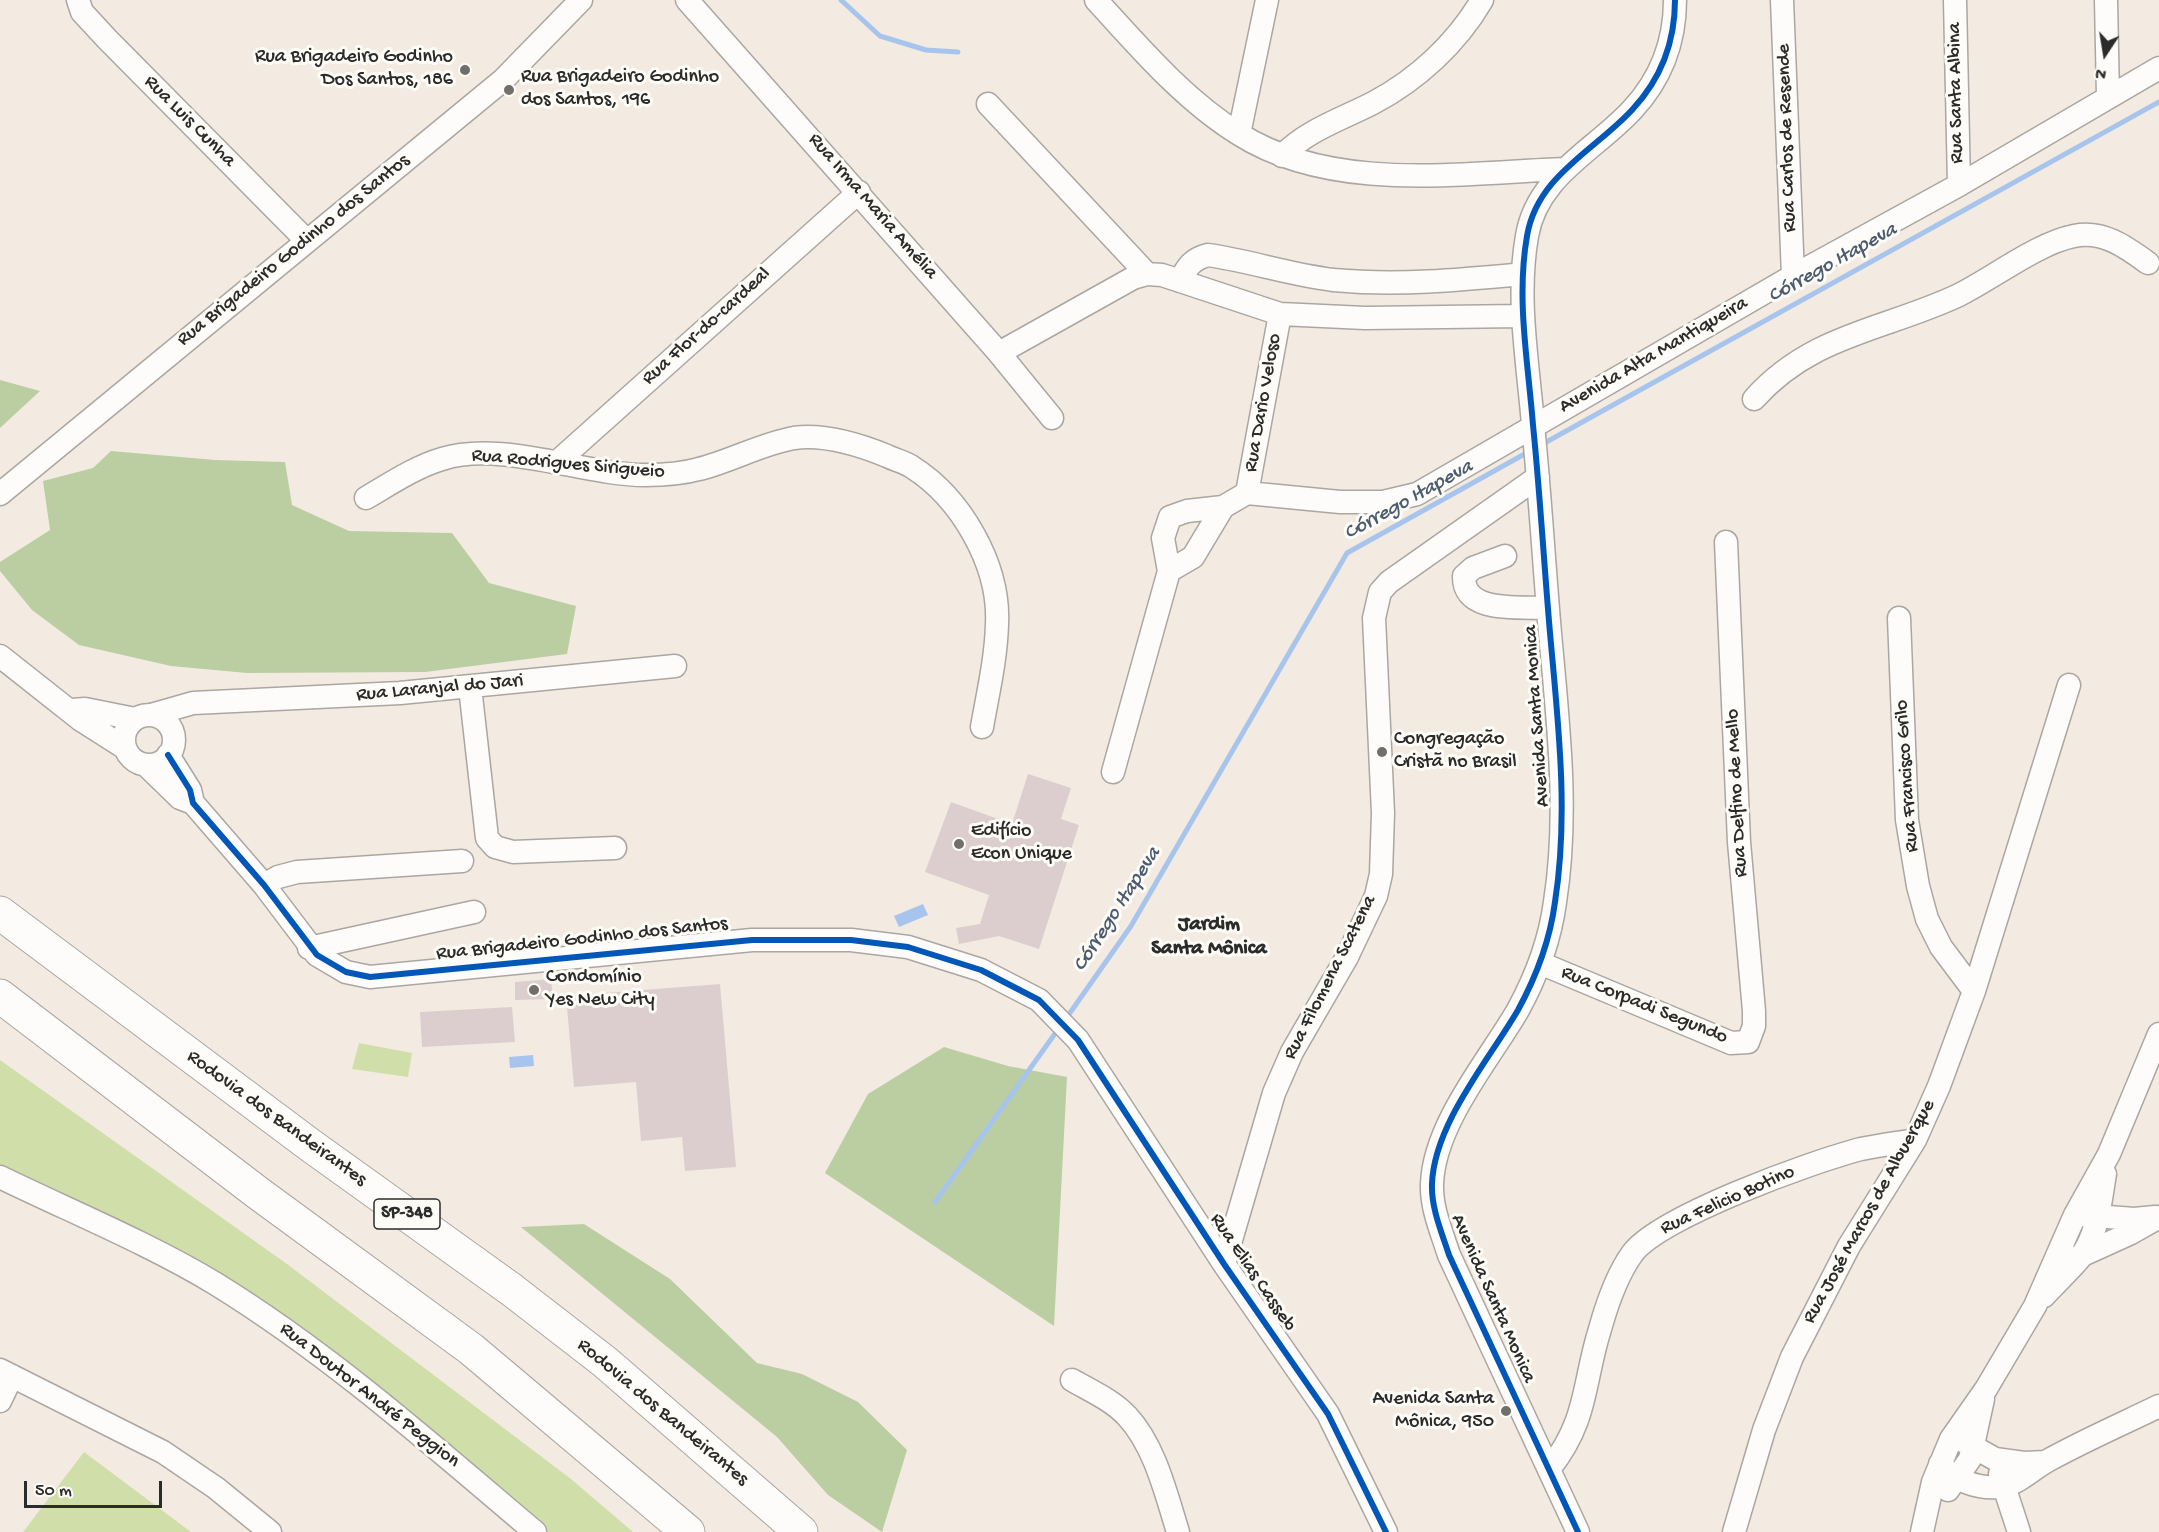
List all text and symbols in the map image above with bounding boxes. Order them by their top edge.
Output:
street label: Rua Santa Albina [1944,22,1970,164]
north arrow [2075,24,2135,84]
street label: Rua Carlos de Resende [1773,43,1803,233]
place label: Rua Brigadeiro Godinho Dos Santos, 186 [255,46,453,93]
text: N [2094,62,2108,82]
marker: Rua Brigadeiro Godinho Dos Santos, 186 [458,63,472,77]
place label: Rua Brigadeiro Godinho dos Santos, 196 [521,66,719,113]
street label: Rua Luis Cunha [138,71,240,173]
marker: Rua Brigadeiro Godinho dos Santos, 196 [502,83,516,97]
street label: Rua Irma Maria Amélia [802,129,942,285]
street label: Rua Brigadeiro Godinho dos Santos [173,150,415,352]
water label: Córrego Itapeva [1764,218,1902,310]
street label: Rua Flor-do-cardeal [638,263,776,391]
street label: Avenida Alta Mantiqueira [1555,292,1753,420]
street label: Rua Dario Veloso [1240,332,1288,474]
street label: Rua Rodrigues Sirigueio [470,445,666,485]
water label: Córrego Itapeva [1340,455,1478,547]
street label: Avenida Santa Monica [1520,624,1556,808]
street label: Rua Laranjal do Jari [355,670,525,708]
street label: Rua Francisco Grilo [1891,699,1925,853]
street label: Rua Delfino de Mello [1722,708,1754,878]
place label: Congregação Cristã no Brasil [1394,728,1517,775]
marker: Congregação Cristã no Brasil [1375,745,1389,759]
place label: Edifício Econ Unique [971,820,1072,867]
marker: Edifício Econ Unique [952,837,966,851]
water label: Córrego Itapeva [1068,843,1168,977]
street label: Rua Filomena Scatena [1279,892,1383,1064]
street label: Rua Brigadeiro Godinho dos Santos [435,913,729,967]
district label: Jardim Santa Mônica [1151,913,1267,963]
street label: Rua Corpadi Segundo [1557,962,1731,1050]
place label: Condomínio Yes New City [546,966,654,1013]
marker: Condomínio Yes New City [527,983,541,997]
street label: Rodovia dos Bandeirantes [181,1046,371,1192]
street label: Rua José Marcos de Albuerque [1798,1096,1942,1328]
street label: Rua Felicio Botino [1657,1161,1799,1241]
road number: SP-348 [374,1199,440,1229]
street label: Rua Elias Casseb [1204,1209,1300,1337]
street label: Avenida Santa Monica [1444,1211,1540,1387]
street label: Rua Doutor André Peggion [274,1318,464,1474]
street label: Rodovia dos Bandeirantes [571,1334,753,1492]
place label: Avenida Santa Mônica, 950 [1373,1388,1494,1435]
marker: Avenida Santa Mônica, 950 [1499,1404,1513,1418]
scale bar [27,1469,165,1507]
text: 50 m [35,1481,72,1502]

